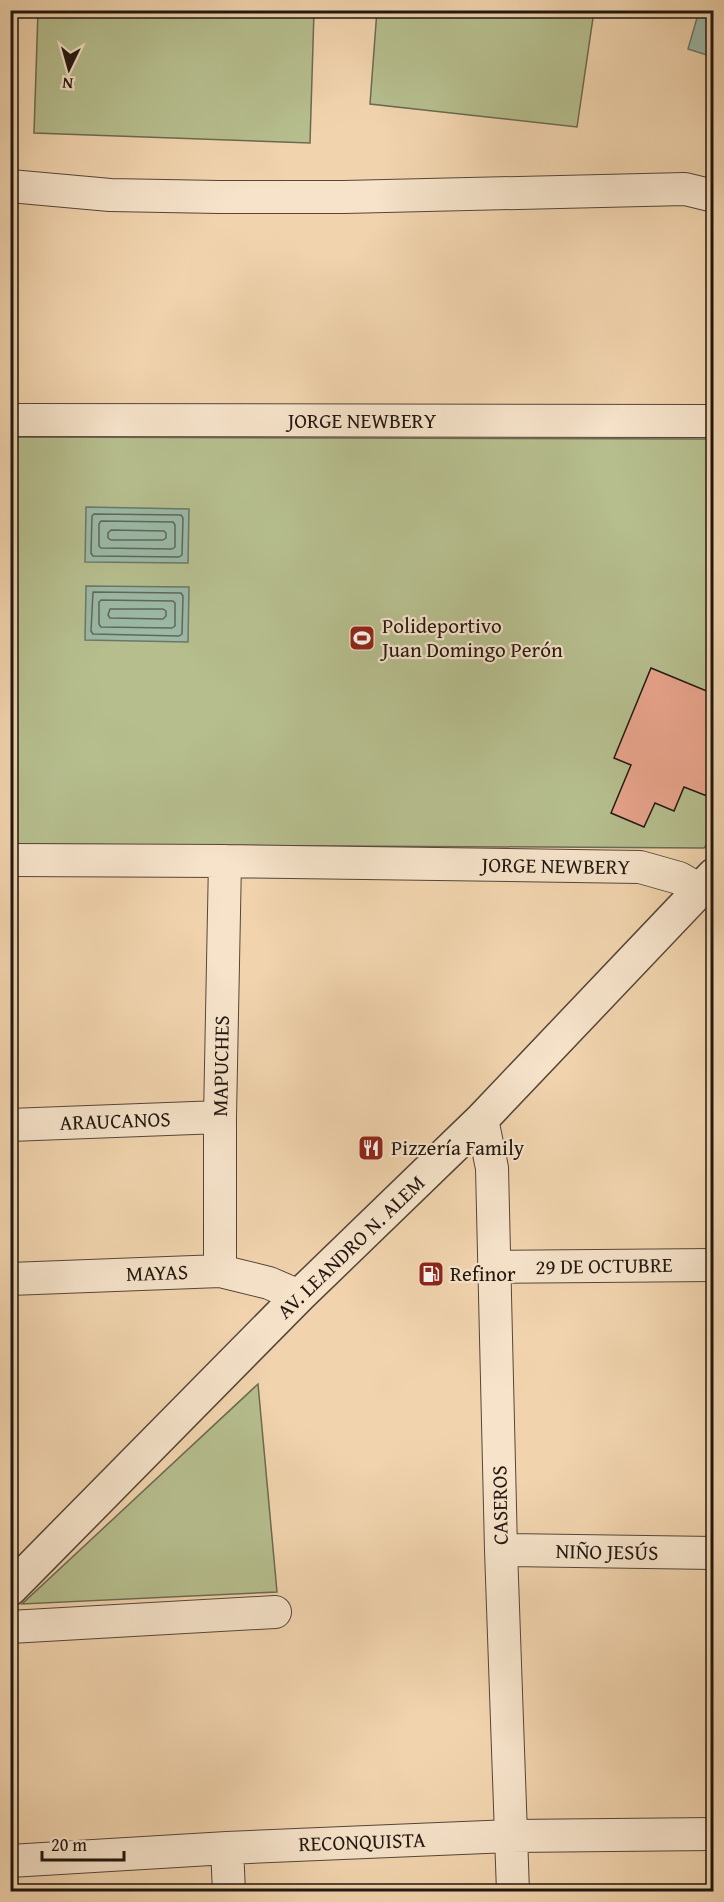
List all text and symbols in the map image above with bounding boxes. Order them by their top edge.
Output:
north arrow [39,39,99,99]
text: N [61,71,74,96]
street label: JORGE NEWBERY [285,405,437,436]
place label: Polideportivo Juan Domingo Perón [379,610,563,665]
sports icon: Polideportivo Juan Domingo Perón [347,623,377,653]
street label: JORGE NEWBERY [478,849,631,882]
street label: MAPUCHES [204,1015,237,1117]
street label: ARAUCANOS [59,1103,171,1138]
place label: Pizzería Family [391,1132,525,1163]
restaurant icon: Pizzería Family [356,1133,386,1163]
street label: AV. LEANDRO N. ALEM [269,1168,432,1326]
street label: 29 DE OCTUBRE [535,1249,673,1282]
street label: MAYAS [125,1256,189,1289]
place label: Refinor [450,1258,516,1289]
fuel station icon: Refinor [416,1259,446,1289]
street label: CASEROS [483,1465,516,1545]
street label: NIÑO JESÚS [555,1535,659,1568]
scale bar [42,1824,124,1862]
street label: RECONQUISTA [298,1824,426,1859]
text: 20 m [51,1831,87,1858]

